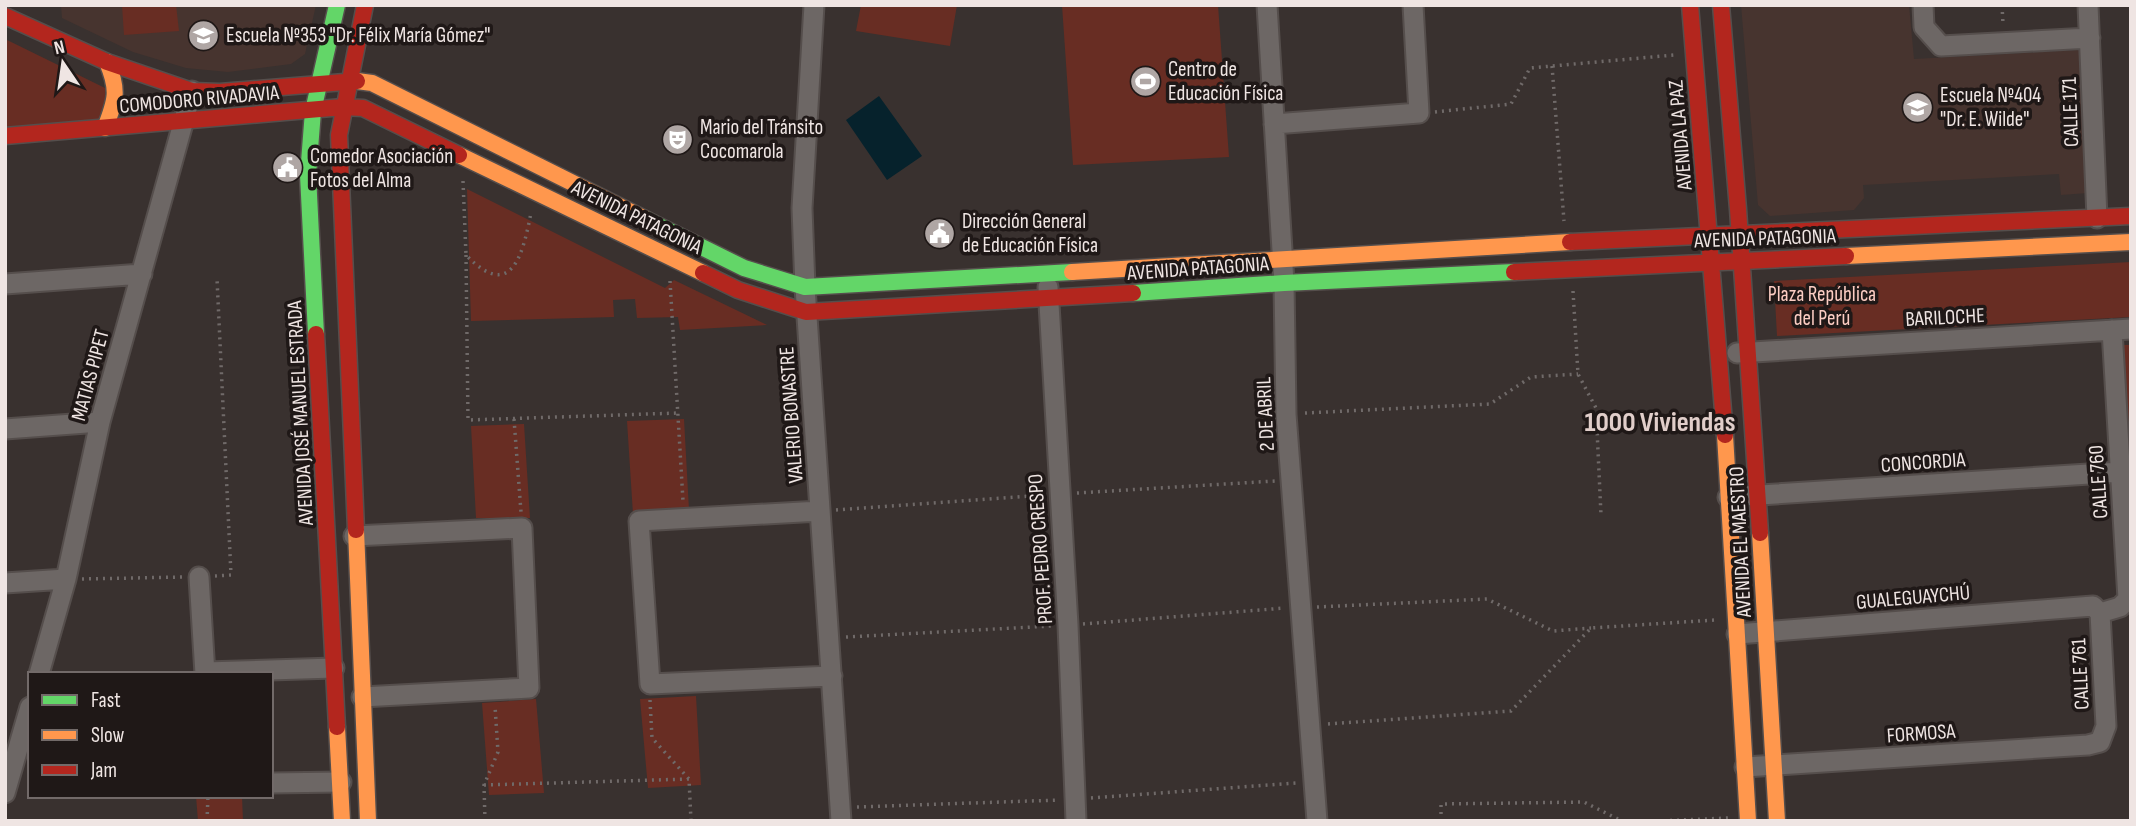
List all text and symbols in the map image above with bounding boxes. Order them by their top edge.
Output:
school or university icon: Escuela Nº353 "Dr. Félix María Gómez" [186,18,220,52]
place label: Escuela Nº353 "Dr. Félix María Gómez" [226,23,490,48]
north arrow [28,28,98,98]
text: N [52,36,67,60]
place label: Centro de Educación Física [1168,57,1283,106]
sports icon: Centro de Educación Física [1128,64,1162,98]
street label: CALLE 171 [2057,76,2084,147]
street label: AVENIDA LA PAZ [1663,79,1698,192]
street label: COMODORO RIVADAVIA [118,80,281,119]
place label: Escuela Nº404 "Dr. E. Wilde" [1940,83,2041,132]
school or university icon: Escuela Nº404 "Dr. E. Wilde" [1900,90,1934,124]
place label: Mario del Tránsito Cocomarola [700,115,823,164]
theatre icon: Mario del Tránsito Cocomarola [660,122,694,156]
place label: Comedor Asociación Fotos del Alma [310,144,453,193]
public building icon: Comedor Asociación Fotos del Alma [270,151,304,185]
street label: AVENIDA PATAGONIA [567,175,707,260]
place label: Dirección General de Educación Física [962,209,1098,258]
public building icon: Dirección General de Educación Física [922,216,956,250]
street label: AVENIDA PATAGONIA [1693,224,1837,253]
street label: AVENIDA PATAGONIA [1126,251,1271,286]
park label: Plaza República del Perú [1768,282,1876,331]
street label: AVENIDA JOSÉ MANUEL ESTRADA [282,299,319,527]
street label: BARILOCHE [1905,303,1985,332]
street label: MATIAS PIPET [66,326,115,424]
street label: VALERIO BONASTRE [774,346,809,484]
street label: 2 DE ABRIL [1251,376,1280,452]
district label: 1000 Viviendas [1585,406,1735,439]
street label: CALLE 760 [2083,444,2114,520]
street label: CONCORDIA [1880,447,1967,478]
street label: AVENIDA EL MAESTRO [1724,466,1757,619]
street label: PROF. PEDRO CRESPO [1023,473,1058,625]
street label: GUALEGUAYCHÚ [1855,580,1971,615]
street label: CALLE 761 [2066,637,2095,710]
legend [28,672,273,798]
text: Fast [91,688,121,713]
street label: FORMOSA [1886,719,1957,748]
text: Slow [91,723,125,748]
text: Jam [90,758,117,783]

